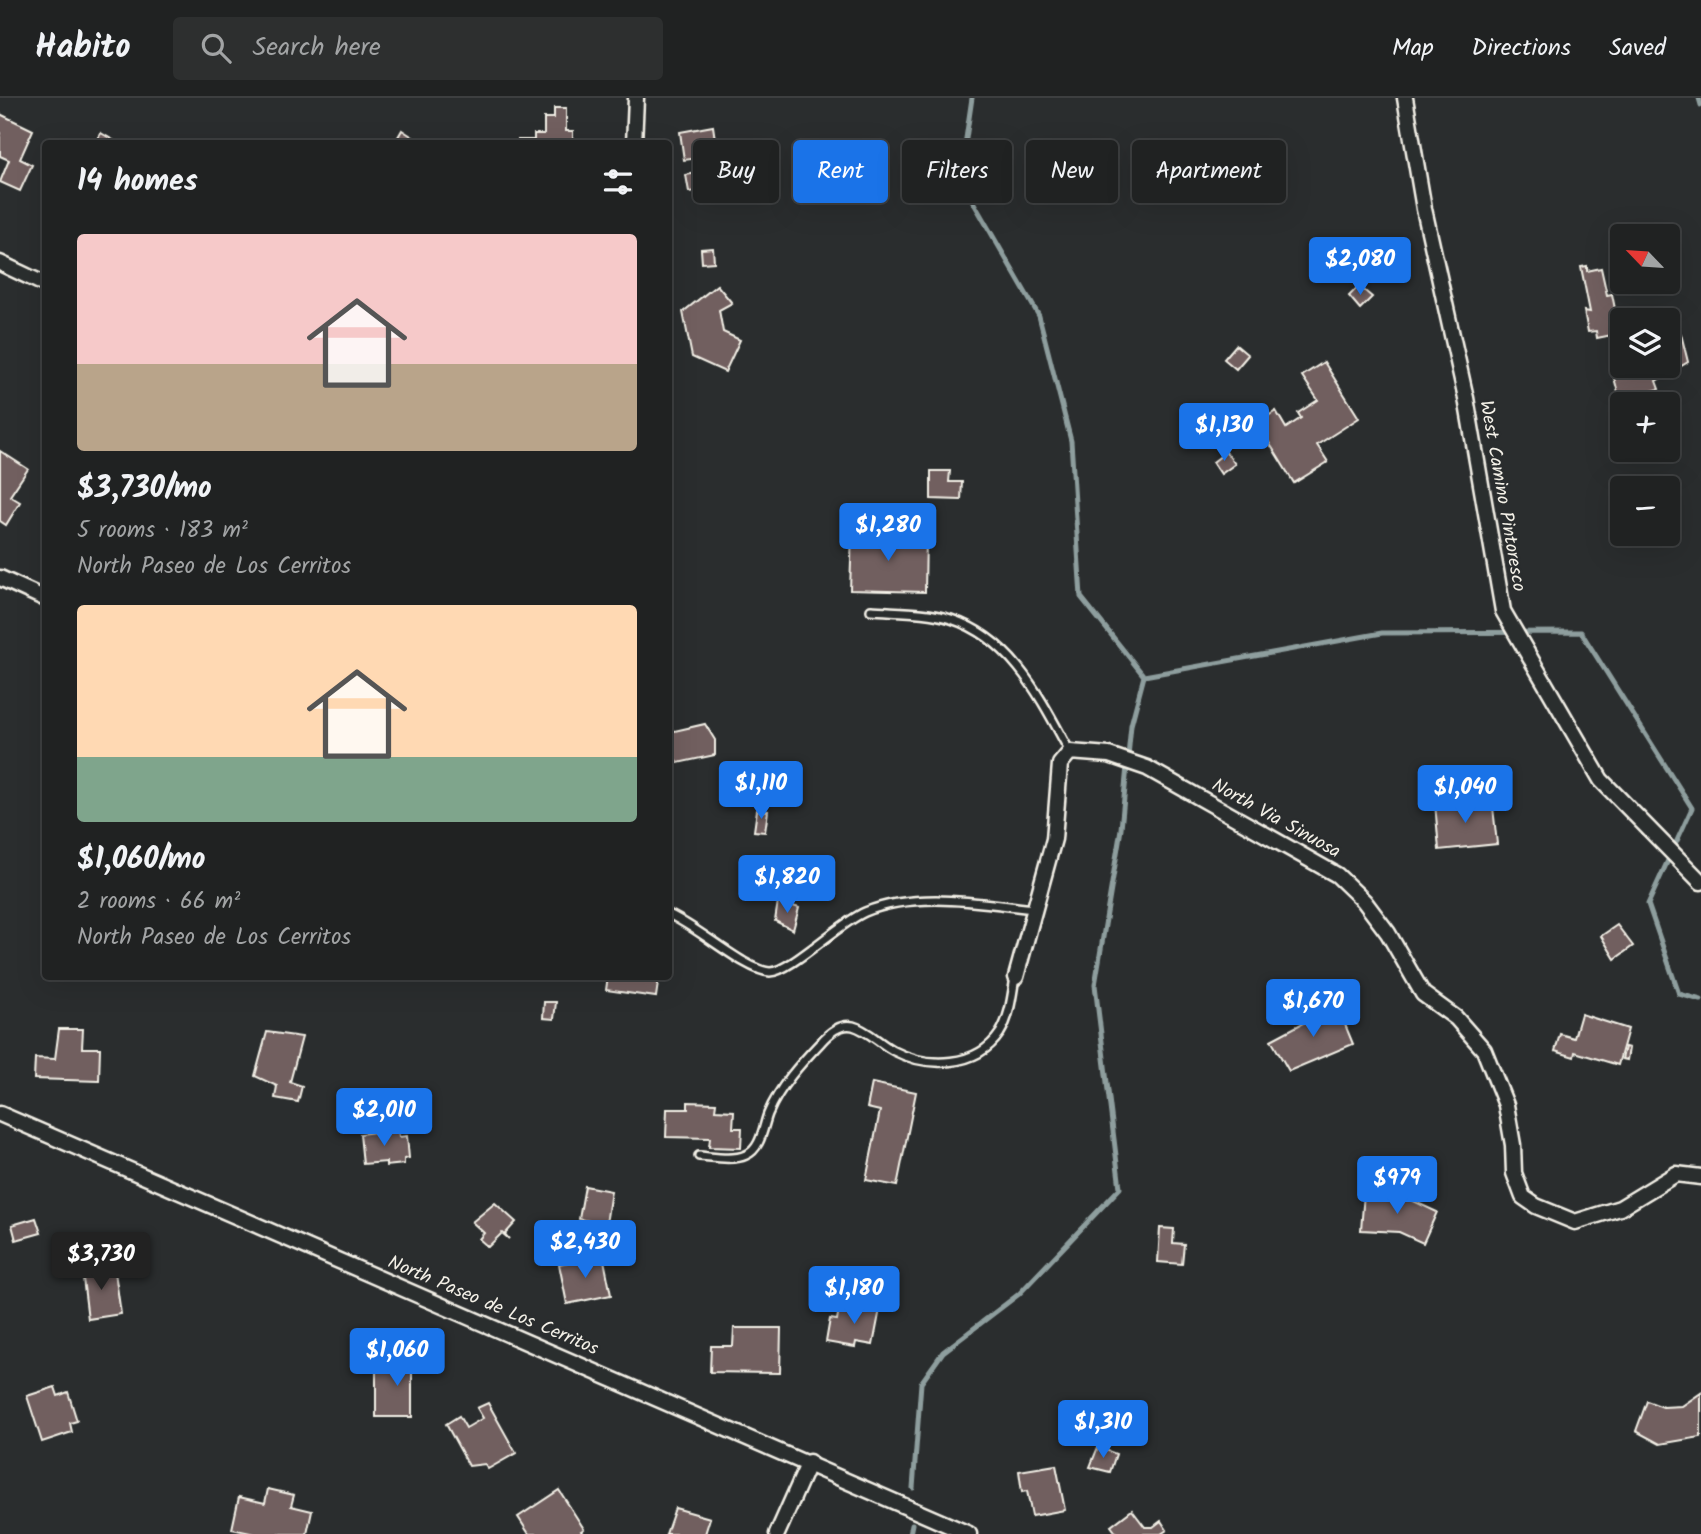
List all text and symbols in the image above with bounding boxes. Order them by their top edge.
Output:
search box [173,17,663,80]
text: Habito [35,22,131,75]
text: Search here [253,27,381,69]
icon: search [197,29,235,67]
text: Map [1392,29,1434,68]
text: Directions [1472,29,1571,68]
text: Saved [1609,29,1666,68]
chip: Buy [693,140,779,203]
chip: Rent [793,140,888,203]
chip: Filters [902,140,1012,203]
chip: New [1026,140,1118,203]
chip: Apartment [1132,140,1286,203]
text: 14 homes [77,158,198,206]
icon: filters [599,163,637,201]
north arrow [1610,224,1680,294]
map controls [1610,224,1680,546]
pin: $2,080 [1303,238,1417,297]
text: $2,080 [1325,242,1395,278]
icon: home [294,280,420,406]
button: layers [1610,308,1680,378]
button: + [1610,392,1680,462]
street label: West Camino Pintoresco [1470,398,1534,594]
pin: $1,130 [1167,404,1281,463]
text: $1,130 [1195,408,1253,444]
text: $3,730/mo [77,465,212,513]
button: − [1610,476,1680,546]
pin: $1,280 [831,504,945,563]
text: $1,280 [855,508,921,544]
text: 5 rooms · 183 m² [77,513,248,549]
text: North Paseo de Los Cerritos [77,549,351,585]
icon: home [294,651,420,777]
pin: $1,110 [704,762,818,821]
text: $1,110 [735,766,787,802]
pin: $1,040 [1408,766,1522,825]
text: $1,040 [1434,770,1496,806]
street label: North Via Sinuosa [1206,771,1346,867]
text: $1,060/mo [77,836,205,884]
pin: $1,820 [730,856,844,915]
text: $1,820 [754,860,820,896]
text: 2 rooms · 66 m² [77,884,240,920]
text: North Paseo de Los Cerritos [77,920,351,956]
pin: $1,670 [1256,979,1370,1039]
text: $1,670 [1282,984,1344,1020]
pin: $2,010 [327,1088,441,1148]
text: $2,010 [352,1093,416,1129]
pin: $979 [1356,1156,1438,1216]
text: $979 [1373,1161,1421,1197]
pin: $2,430 [528,1220,642,1280]
text: $2,430 [550,1225,620,1261]
pin: $3,730 [44,1232,158,1292]
text: $3,730 [67,1237,135,1273]
street label: North Paseo de Los Cerritos [383,1248,603,1364]
pin: $1,180 [797,1266,911,1326]
text: $1,180 [825,1271,883,1307]
pin: $1,060 [340,1328,454,1388]
text: $1,060 [366,1333,428,1369]
pin: $1,310 [1046,1400,1160,1460]
text: $1,310 [1074,1405,1132,1441]

